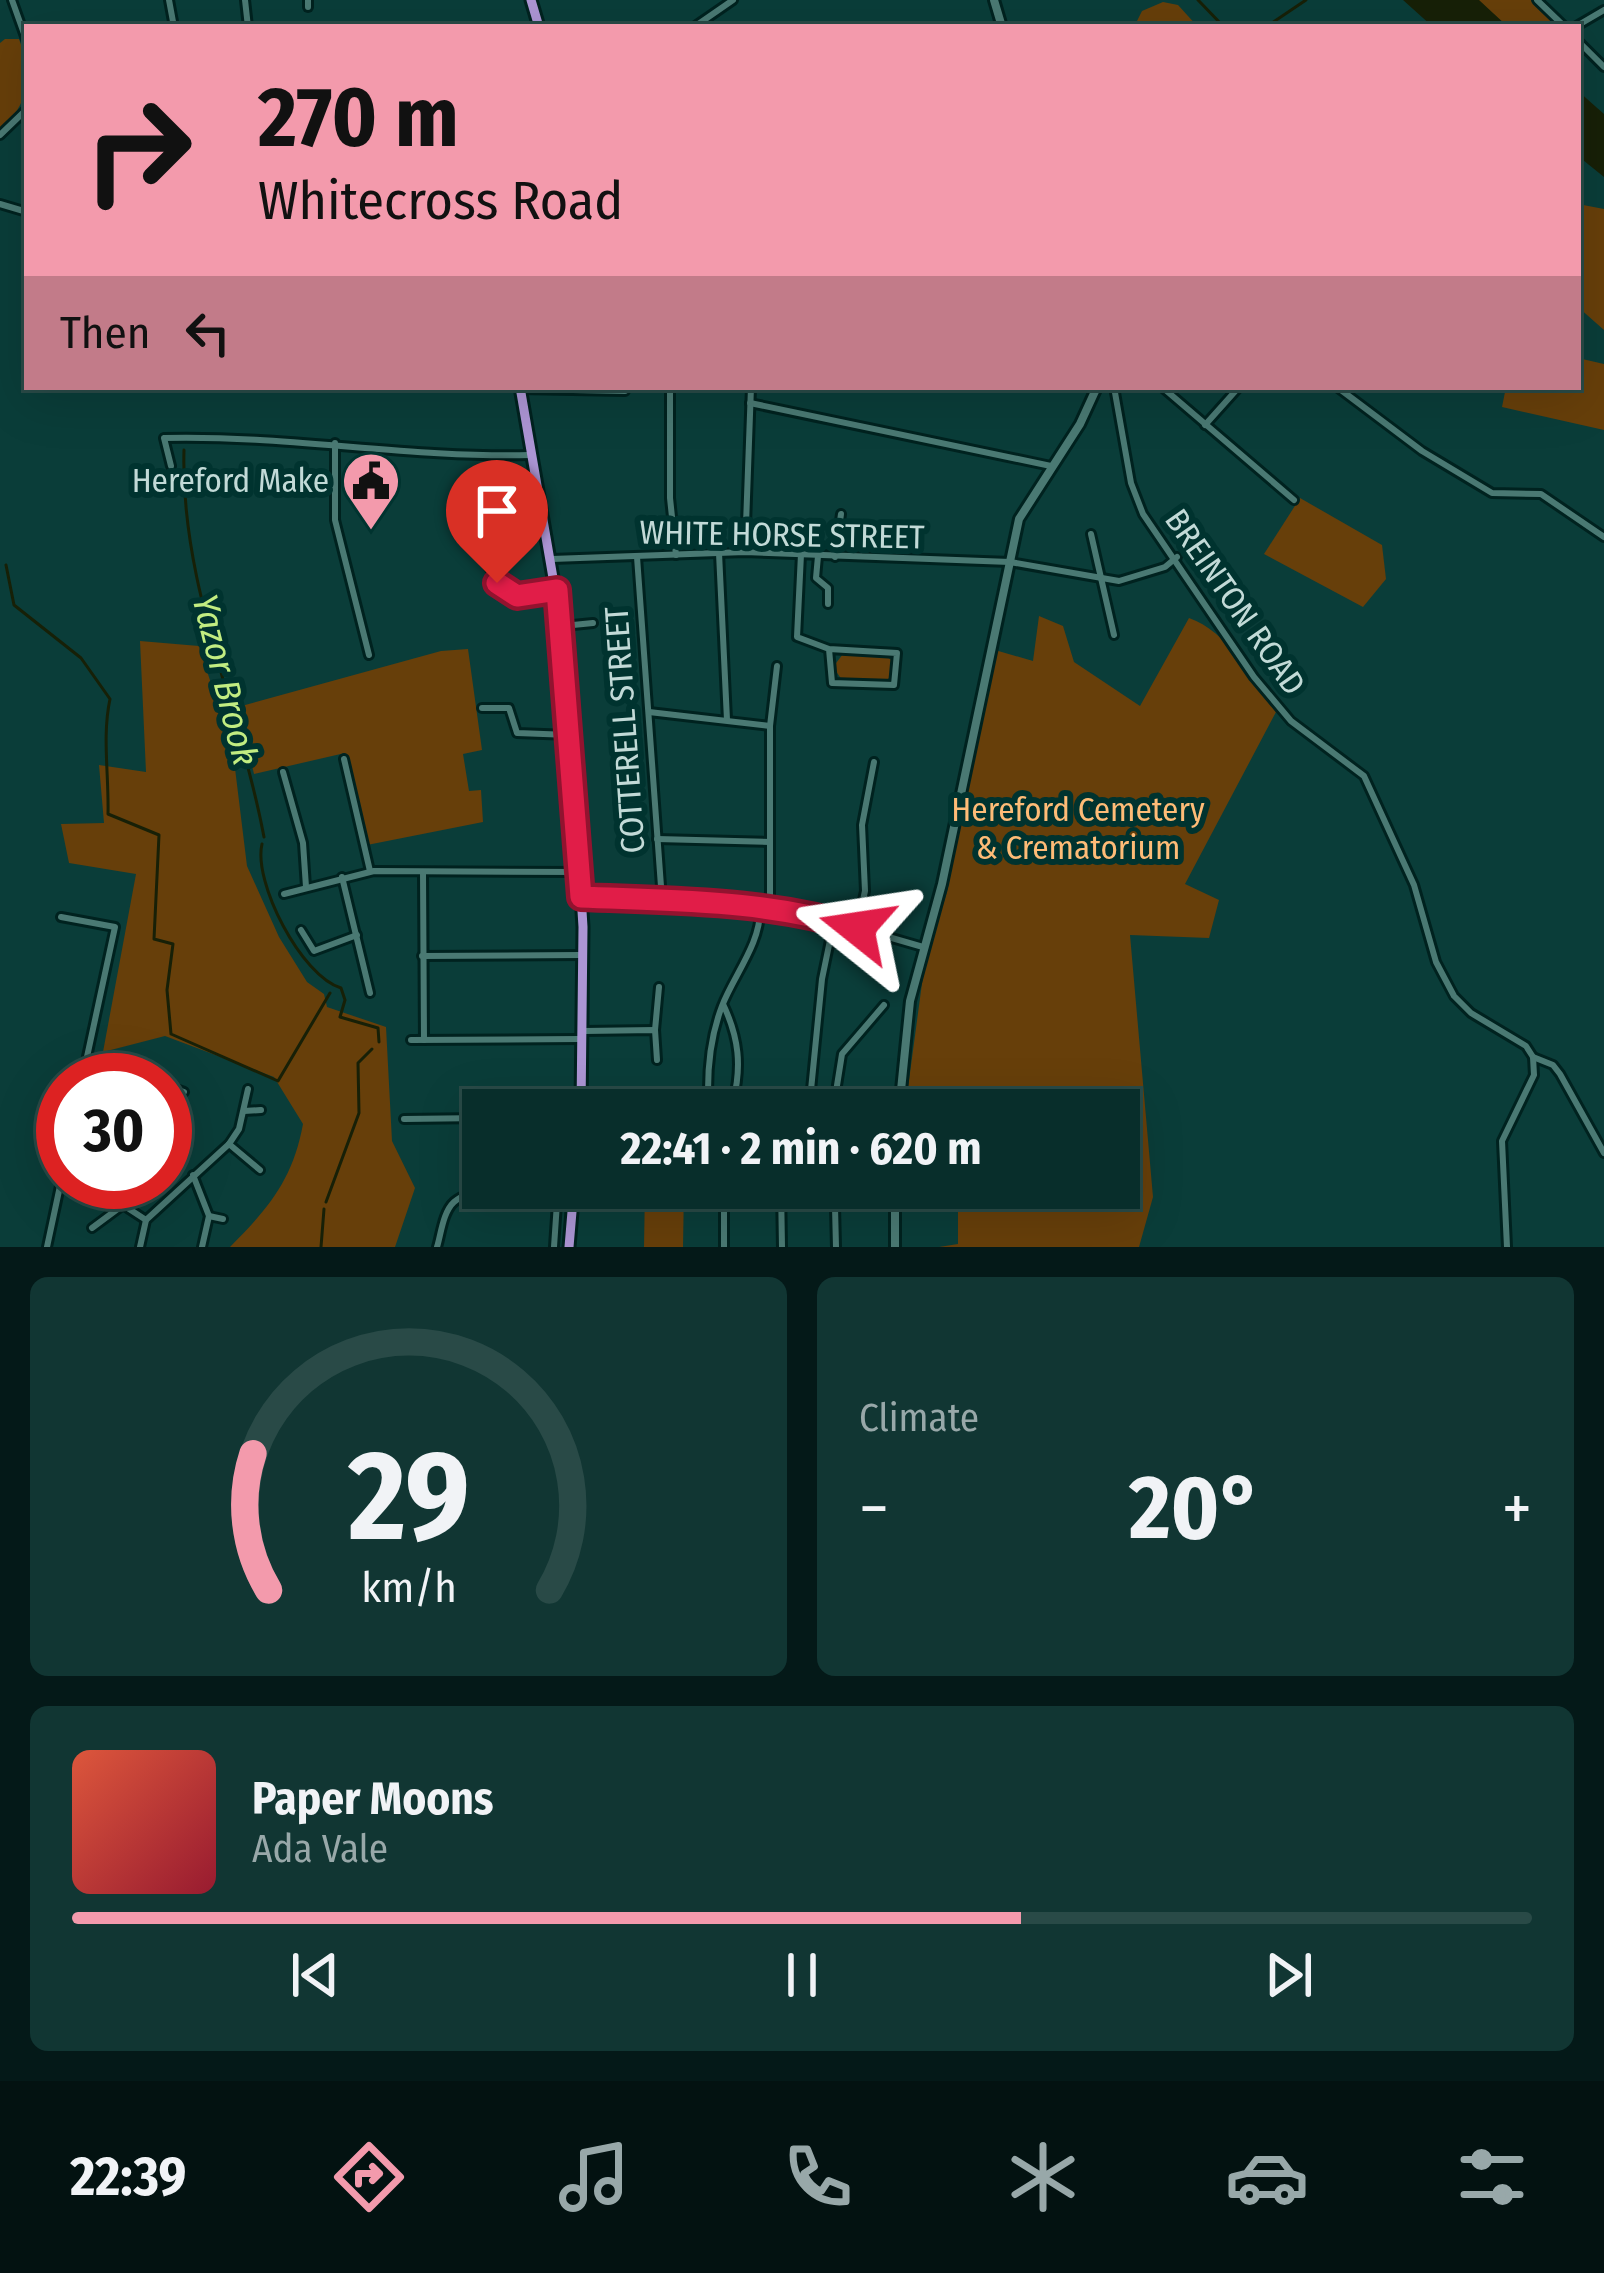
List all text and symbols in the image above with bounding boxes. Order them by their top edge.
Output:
text: 270 m [258,67,459,168]
icon: right [60,72,216,228]
text: Whitecross Road [258,169,623,233]
icon: left [175,300,241,366]
text: Then [60,306,151,360]
public building icon: Hereford Make [340,450,402,532]
pin [446,460,548,583]
place label: Hereford Make [132,461,329,501]
icon: arrive [464,478,530,544]
street label: BREINTON ROAD [1156,501,1314,703]
street label: WHITE HORSE STREET [639,513,926,557]
water label: Yazor Brook [183,590,268,770]
street label: COTTERELL STREET [596,605,654,855]
park label: Hereford Cemetery & Crematorium [951,790,1205,868]
position arrow [794,865,920,991]
speed limit sign: 30 [36,1053,192,1209]
text: 22:41 · 2 min · 620 m [621,1122,981,1176]
text: Climate [859,1395,979,1441]
text: 29 [347,1422,469,1572]
text: 20° [1129,1454,1262,1562]
text: − [859,1469,889,1548]
text: + [1502,1469,1532,1548]
text: km/h [361,1561,456,1612]
text: Paper Moons [252,1772,494,1826]
text: Ada Vale [252,1826,388,1872]
icon: previous [282,1942,348,2008]
icon: pause [769,1942,835,2008]
icon: next [1256,1942,1322,2008]
icon: directions [327,2135,411,2219]
icon: music [552,2135,636,2219]
icon: phone [776,2135,860,2219]
icon: climate [1001,2135,1085,2219]
icon: car [1225,2135,1309,2219]
icon: filters [1450,2135,1534,2219]
text: 22:39 [70,2145,186,2209]

